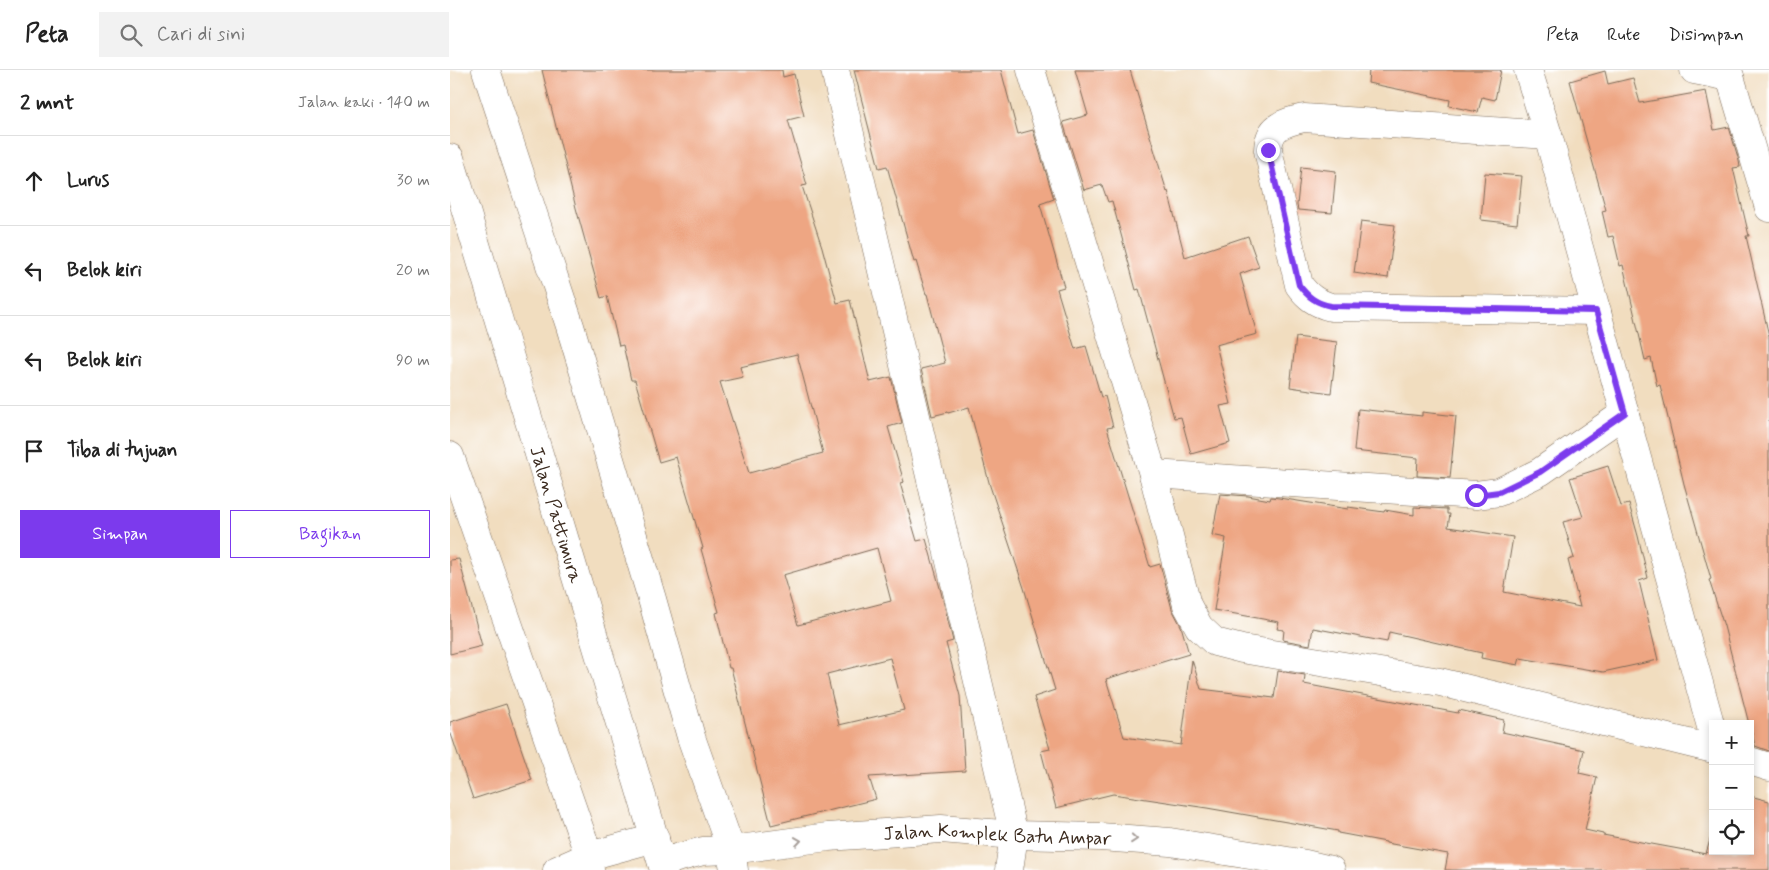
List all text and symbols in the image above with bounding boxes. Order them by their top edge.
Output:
search box [99,12,449,57]
text: Peta [25,19,69,50]
icon: search [117,21,145,49]
text: Cari di sini [157,22,245,47]
text: Peta [1546,23,1579,47]
text: Rute [1607,23,1640,47]
text: Disimpan [1668,23,1744,47]
text: 2 mnt [20,89,74,117]
text: Jalan kaki · 140 m [298,92,430,113]
route end [1257,139,1280,162]
icon: ahead [20,167,48,195]
text: Lurus [67,168,109,193]
text: 30 m [397,170,430,191]
icon: left [20,257,48,285]
text: Belok kiri [67,258,142,283]
text: 20 m [396,260,430,281]
icon: left [20,347,48,375]
text: Belok kiri [67,348,142,373]
text: 90 m [396,350,430,371]
icon: arrive [20,437,48,465]
text: Tiba di tujuan [67,438,178,463]
street label: Jalan Pattimura [523,443,588,587]
route start [1465,484,1488,507]
button: Simpan [20,510,220,558]
button: Bagikan [230,510,430,558]
map controls [1709,720,1754,855]
button: + [1709,720,1754,765]
button: − [1709,765,1754,810]
button: locate [1709,810,1754,855]
street label: Jalan Komplek Batu Ampar [882,818,1112,852]
one-way arrow [1131,834,1139,845]
one-way arrow [794,836,802,847]

